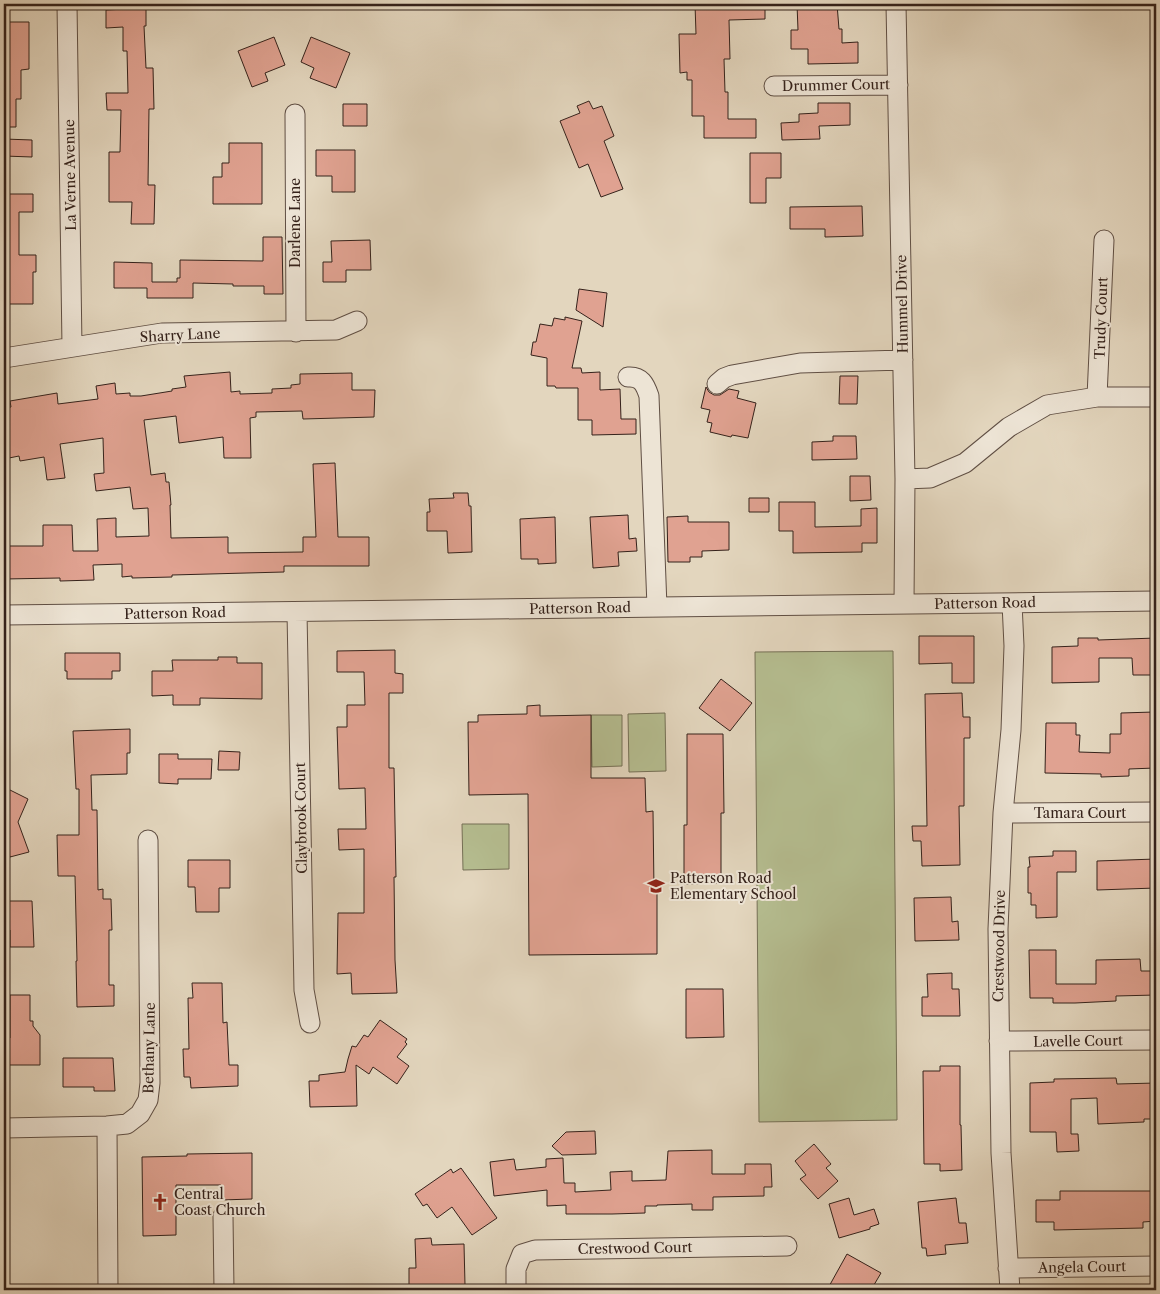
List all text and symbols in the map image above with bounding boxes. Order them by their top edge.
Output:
street label: Drummer Court [782,75,890,95]
street label: La Verne Avenue [60,119,80,231]
street label: Darlene Lane [286,178,304,268]
street label: Hummel Drive [892,254,912,353]
street label: Trudy Court [1091,276,1111,360]
street label: Sharry Lane [139,324,221,346]
street label: Patterson Road [934,593,1037,613]
street label: Patterson Road [529,598,632,618]
street label: Patterson Road [124,603,227,623]
street label: Claybrook Court [291,762,311,874]
street label: Tamara Court [1034,804,1126,822]
place label: Patterson Road Elementary School [670,869,796,903]
school or university icon: Patterson Road Elementary School [646,876,666,896]
street label: Crestwood Drive [989,890,1009,1002]
street label: Bethany Lane [139,1002,159,1094]
street label: Lavelle Court [1033,1031,1123,1051]
place label: Central Coast Church [174,1185,266,1219]
church icon: Central Coast Church [150,1192,170,1212]
street label: Crestwood Court [577,1238,693,1258]
street label: Angela Court [1037,1257,1126,1277]

